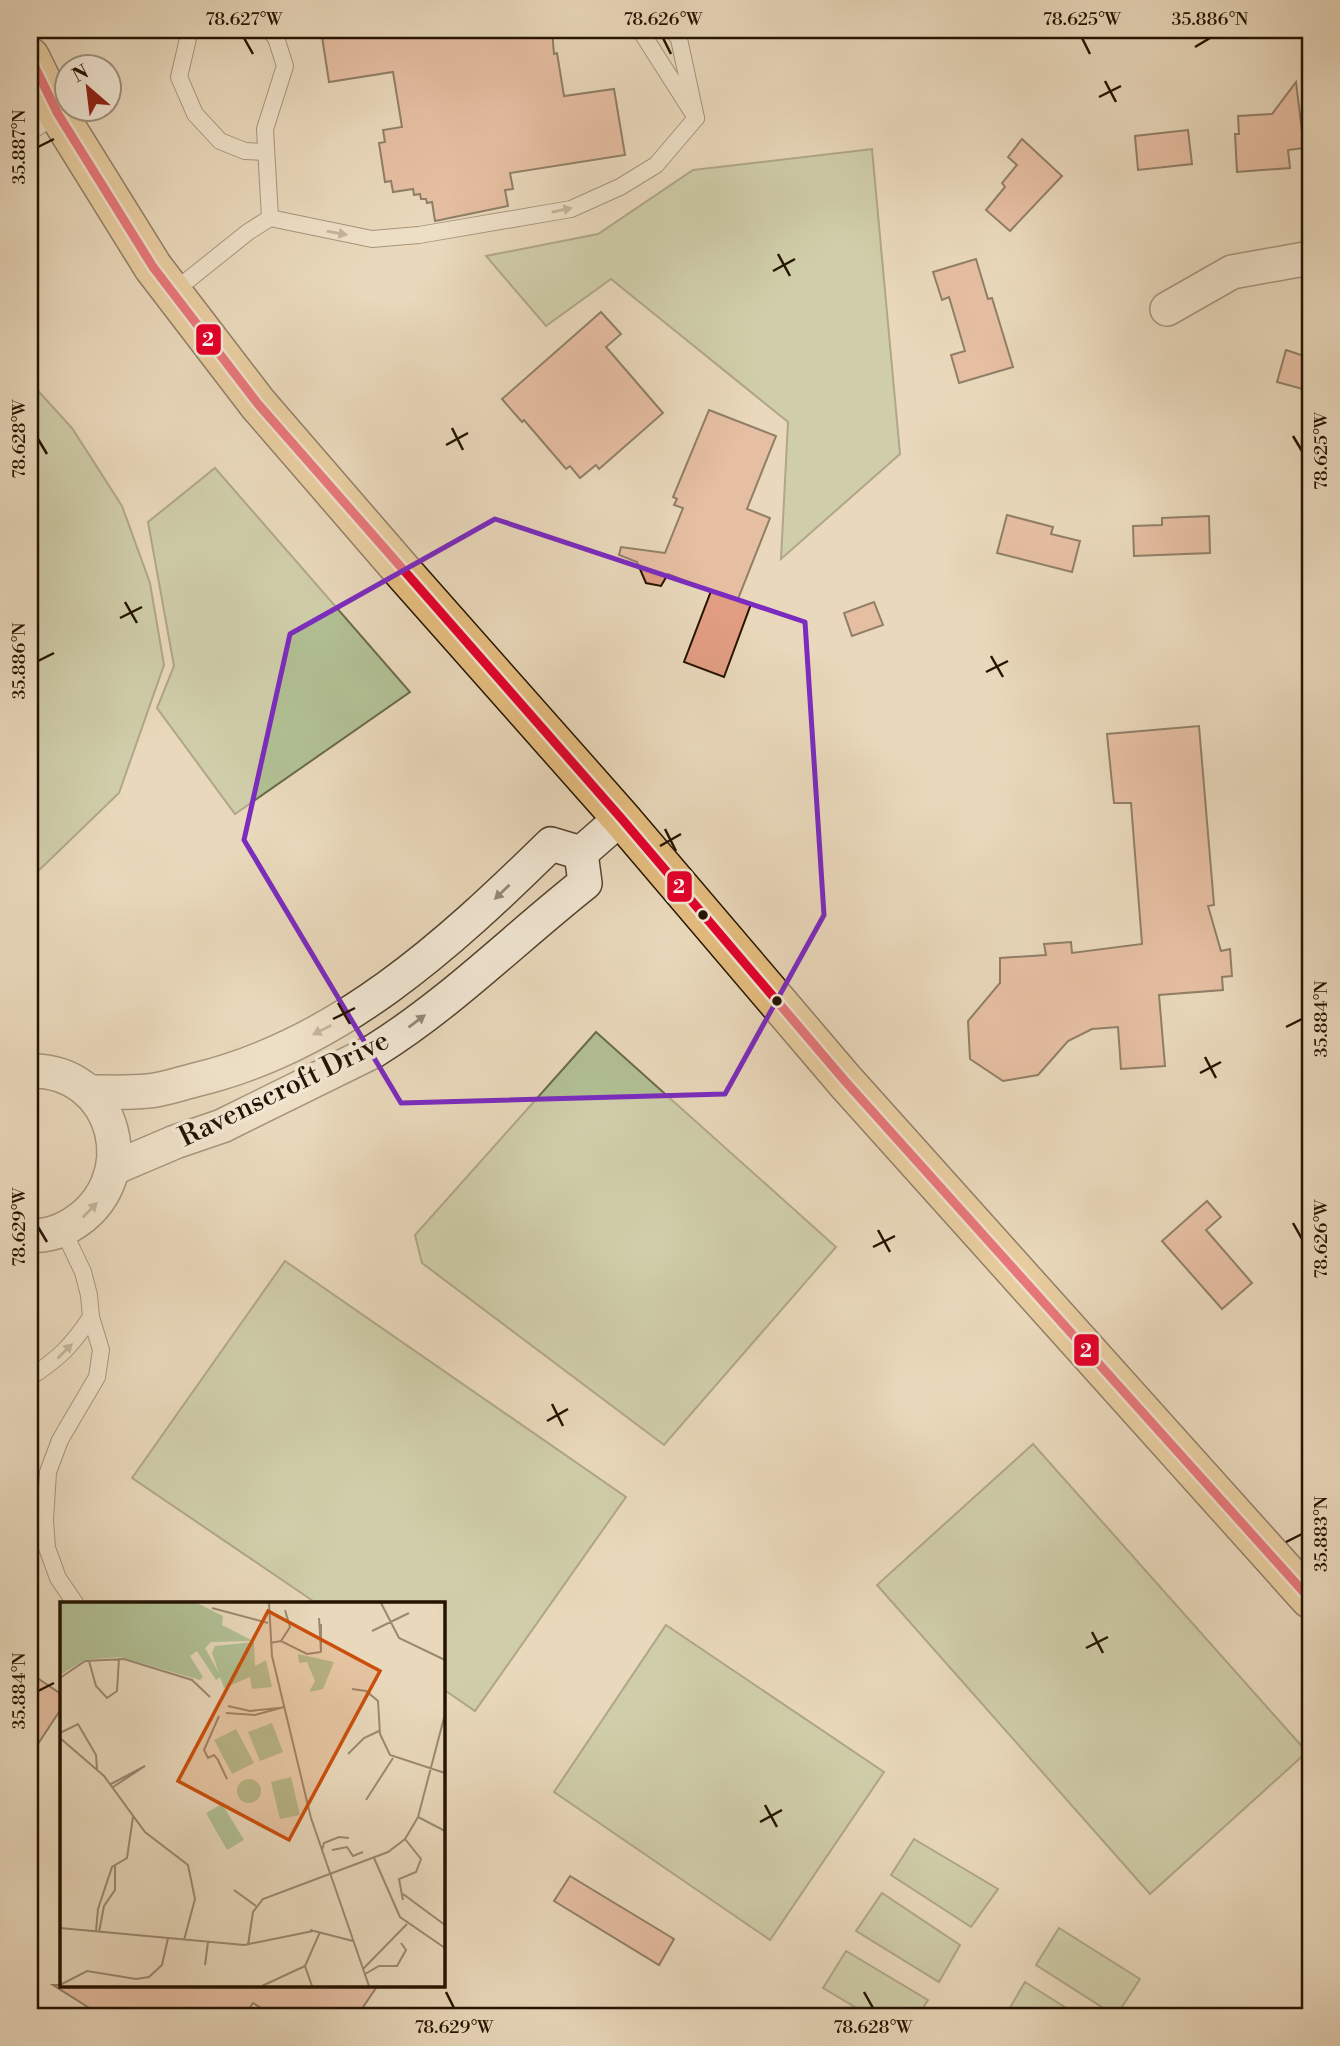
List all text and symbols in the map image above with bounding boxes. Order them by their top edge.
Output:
text: 78.627°W [206,8,283,31]
text: 78.626°W [624,8,703,31]
text: 78.625°W [1043,8,1122,31]
text: 35.886°N [1172,8,1249,31]
north arrow [52,52,122,122]
text: N [68,60,93,88]
text: 35.887°N [8,109,31,184]
one-way arrow [551,204,573,215]
one-way arrow [326,228,348,239]
line badge: 2 [195,323,222,356]
text: 2 [202,328,214,352]
text: 78.628°W [8,399,31,478]
text: 78.625°W [1310,411,1333,490]
text: 35.886°N [8,622,31,699]
line badge: 2 [666,870,693,903]
text: 2 [673,875,685,899]
one-way arrow [494,884,511,900]
unlabelled marker [696,908,710,922]
text: 35.884°N [1310,980,1333,1057]
unlabelled marker [770,994,784,1008]
one-way arrow [408,1015,426,1029]
street label: Ravenscroft Drive [173,1023,395,1155]
one-way arrow [312,1024,332,1036]
text: 78.629°W [8,1187,31,1266]
text: 78.626°W [1310,1199,1333,1278]
one-way arrow [82,1202,98,1219]
line badge: 2 [1073,1333,1100,1367]
text: 2 [1080,1339,1092,1363]
one-way arrow [56,1344,73,1360]
text: 35.883°N [1310,1495,1333,1572]
inset map [60,1602,444,1986]
text: 35.884°N [8,1652,31,1729]
text: 78.629°W [415,2016,494,2039]
text: 78.628°W [834,2016,913,2039]

